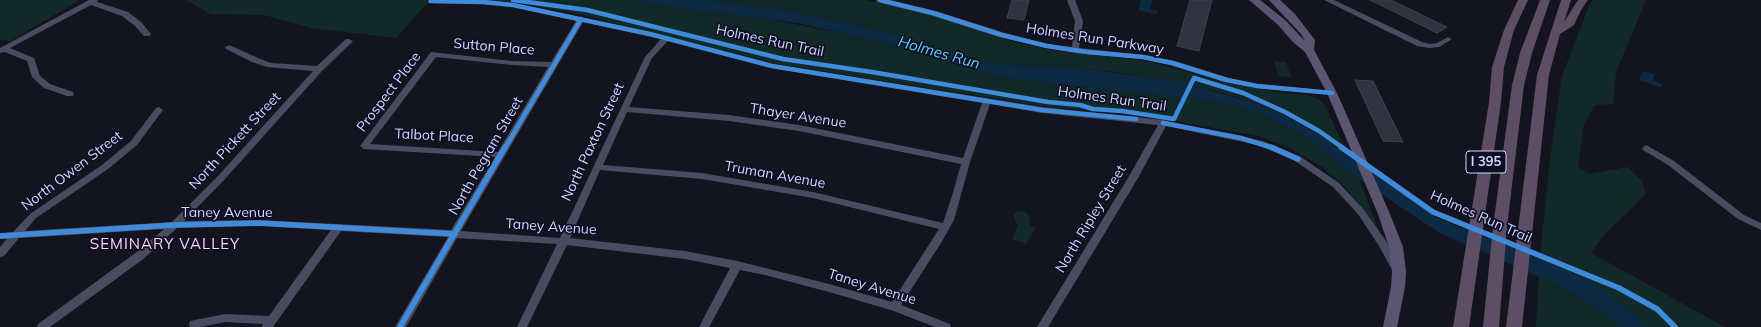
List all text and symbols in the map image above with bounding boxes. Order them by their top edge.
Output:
street label: Holmes Run Parkway [1025,20,1165,58]
street label: Holmes Run Trail [715,21,825,61]
water label: Holmes Run [896,33,982,73]
street label: Sutton Place [453,35,535,59]
street label: Prospect Place [354,49,424,135]
street label: North Paxton Street [558,80,628,204]
street label: Holmes Run Trail [1057,83,1167,115]
street label: North Pickett Street [186,89,284,193]
street label: North Pegram Street [445,94,527,218]
street label: Thayer Avenue [749,100,847,132]
street label: Talbot Place [394,126,474,146]
street label: North Owen Street [18,128,126,214]
road number: I 395 [1466,151,1506,173]
street label: Truman Avenue [723,158,827,192]
street label: North Ripley Street [1052,162,1130,276]
street label: Holmes Run Trail [1428,187,1534,247]
street label: Taney Avenue [181,205,273,221]
street label: Taney Avenue [505,215,597,239]
district label: SEMINARY VALLEY [90,235,240,253]
street label: Taney Avenue [826,266,918,308]

